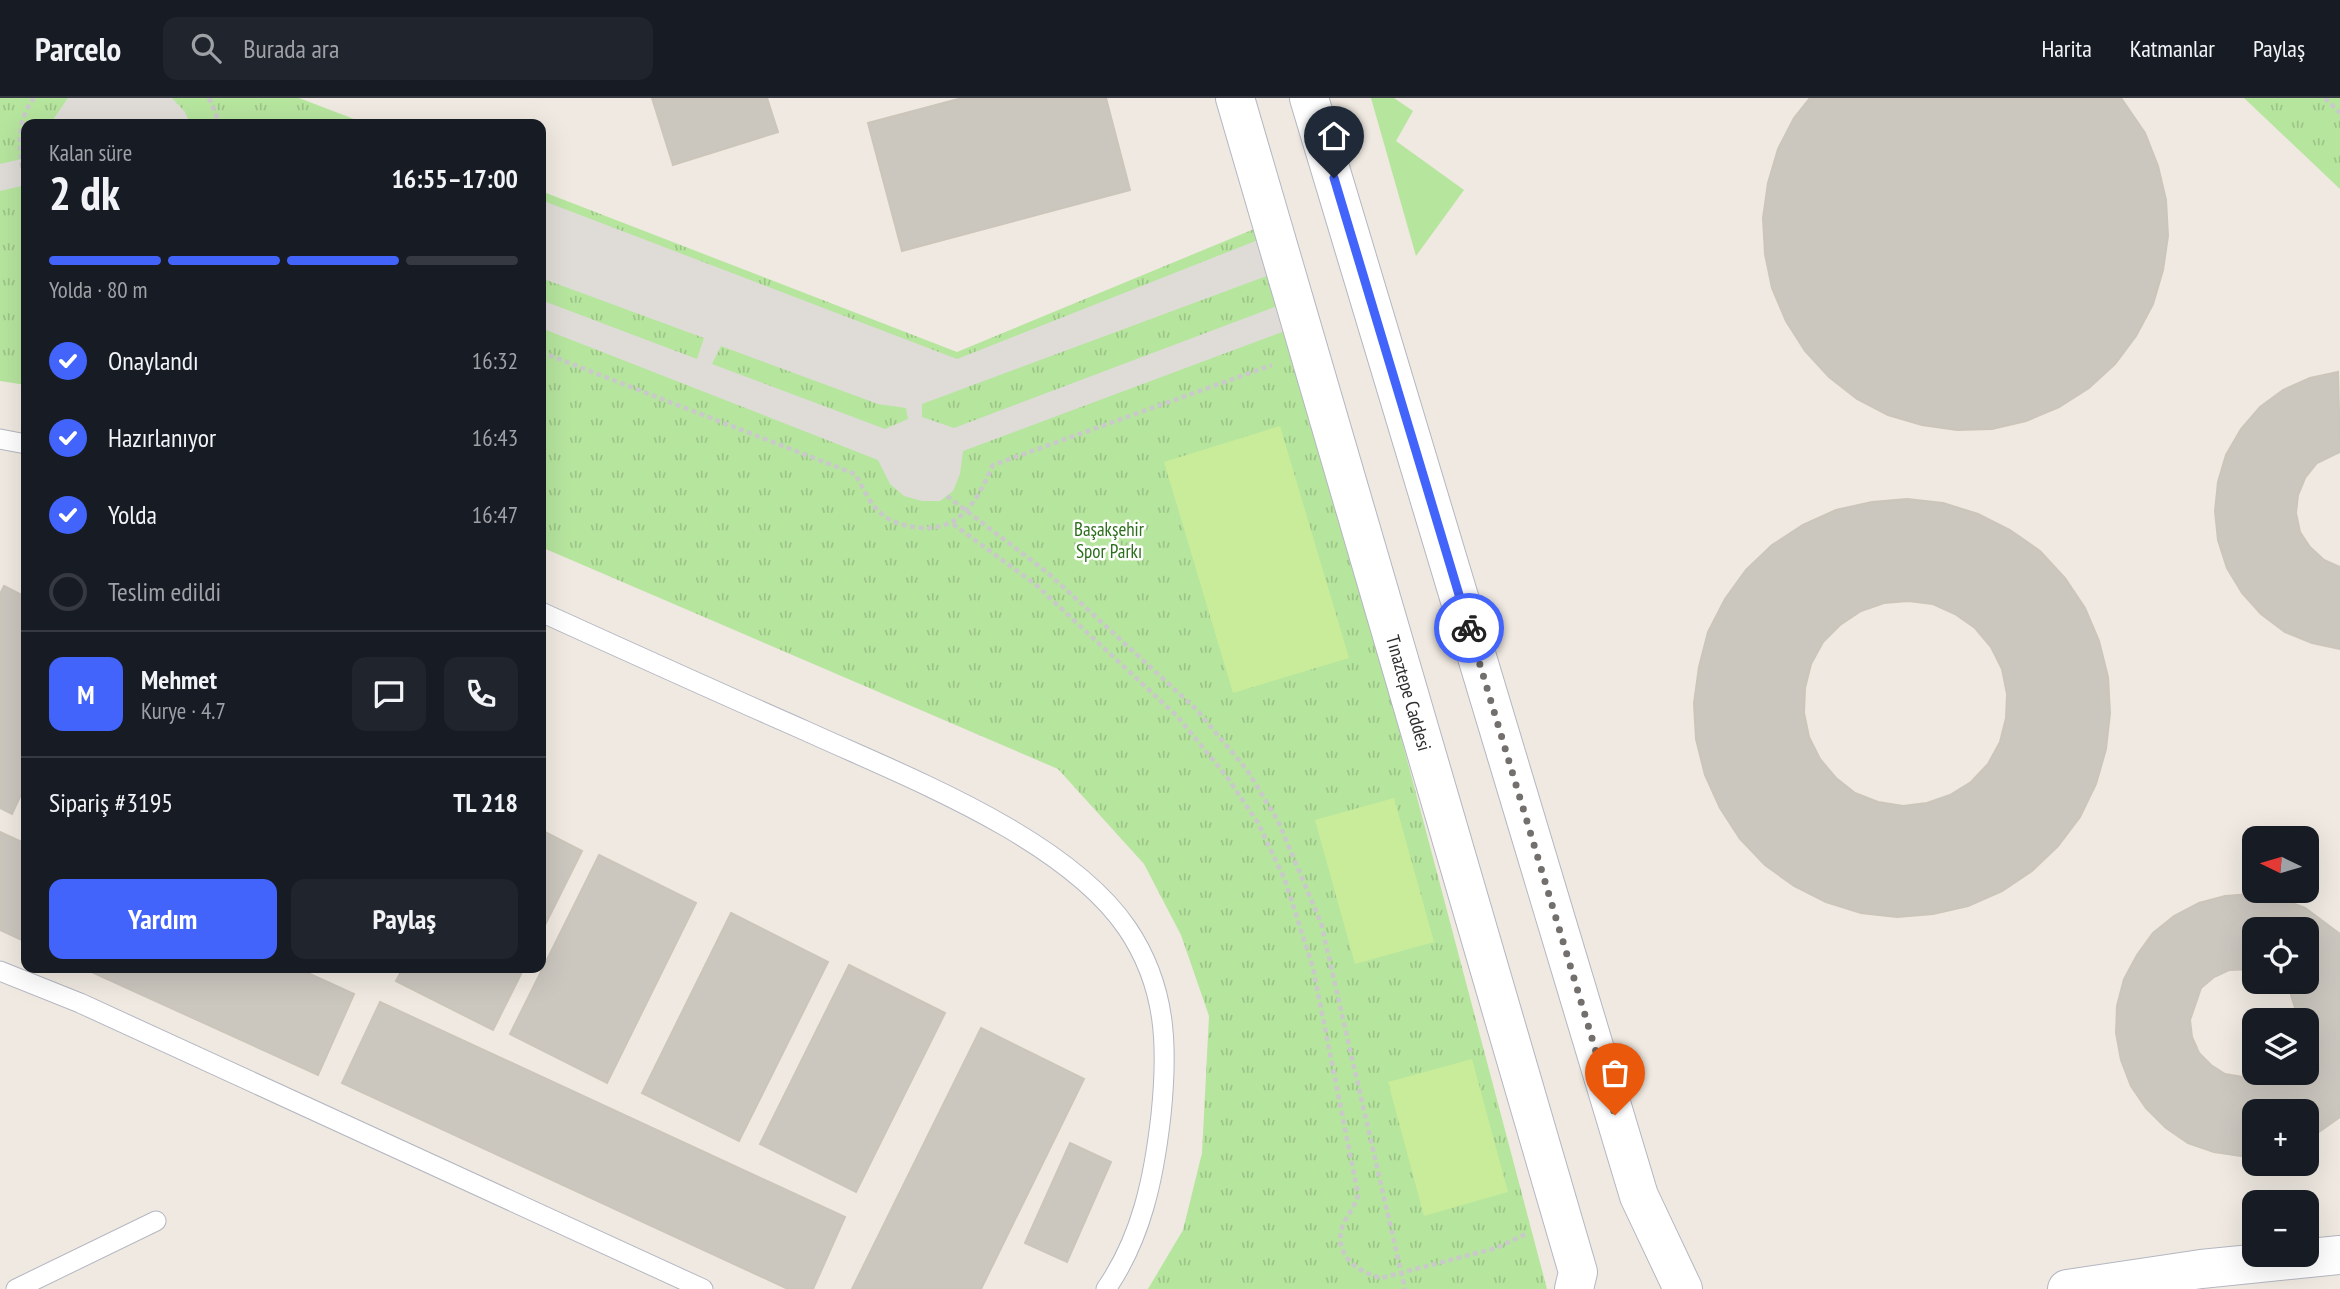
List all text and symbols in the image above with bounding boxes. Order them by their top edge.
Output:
search box [163,17,653,80]
text: Parcelo [35,27,121,70]
icon: search [187,29,225,67]
text: Burada ara [243,32,339,65]
text: Harita [2041,33,2092,64]
text: Katmanlar [2130,33,2215,64]
text: Paylaş [2253,33,2305,64]
pin [1304,106,1364,178]
icon: home [1315,117,1353,155]
text: Kalan süre [49,138,132,167]
text: 16:55–17:00 [391,162,518,195]
text: 2 dk [49,163,120,223]
text: Yolda · 80 m [49,275,147,304]
icon: check [49,342,87,380]
text: Onaylandı [108,344,199,377]
text: 16:32 [472,346,518,375]
icon: check [49,419,87,457]
text: Hazırlanıyor [108,421,216,454]
text: 16:43 [472,423,518,452]
icon: check [49,496,87,534]
text: Yolda [108,498,157,531]
text: 16:47 [472,500,518,529]
park label: Başakşehir Spor Parkı [1074,517,1145,563]
text: Teslim edildi [108,575,221,608]
courier [1434,593,1504,663]
icon: bike [1450,609,1488,647]
street label: Tınaztepe Caddesi [1381,632,1437,754]
button: chat [352,657,426,731]
button: phone [444,657,518,731]
text: Mehmet [141,663,217,696]
text: M [77,678,95,711]
text: Kurye · 4.7 [141,696,226,725]
text: Sipariş #3195 [49,786,173,819]
text: TL 218 [453,786,518,819]
north arrow [2242,826,2319,903]
map controls [2242,826,2319,1267]
button: Yardım [49,879,277,959]
button: Paylaş [291,879,518,959]
button: locate [2242,917,2319,994]
button: layers [2242,1008,2319,1085]
pin [1585,1043,1645,1115]
icon: bag [1596,1054,1634,1092]
button: + [2242,1099,2319,1176]
button: − [2242,1190,2319,1267]

